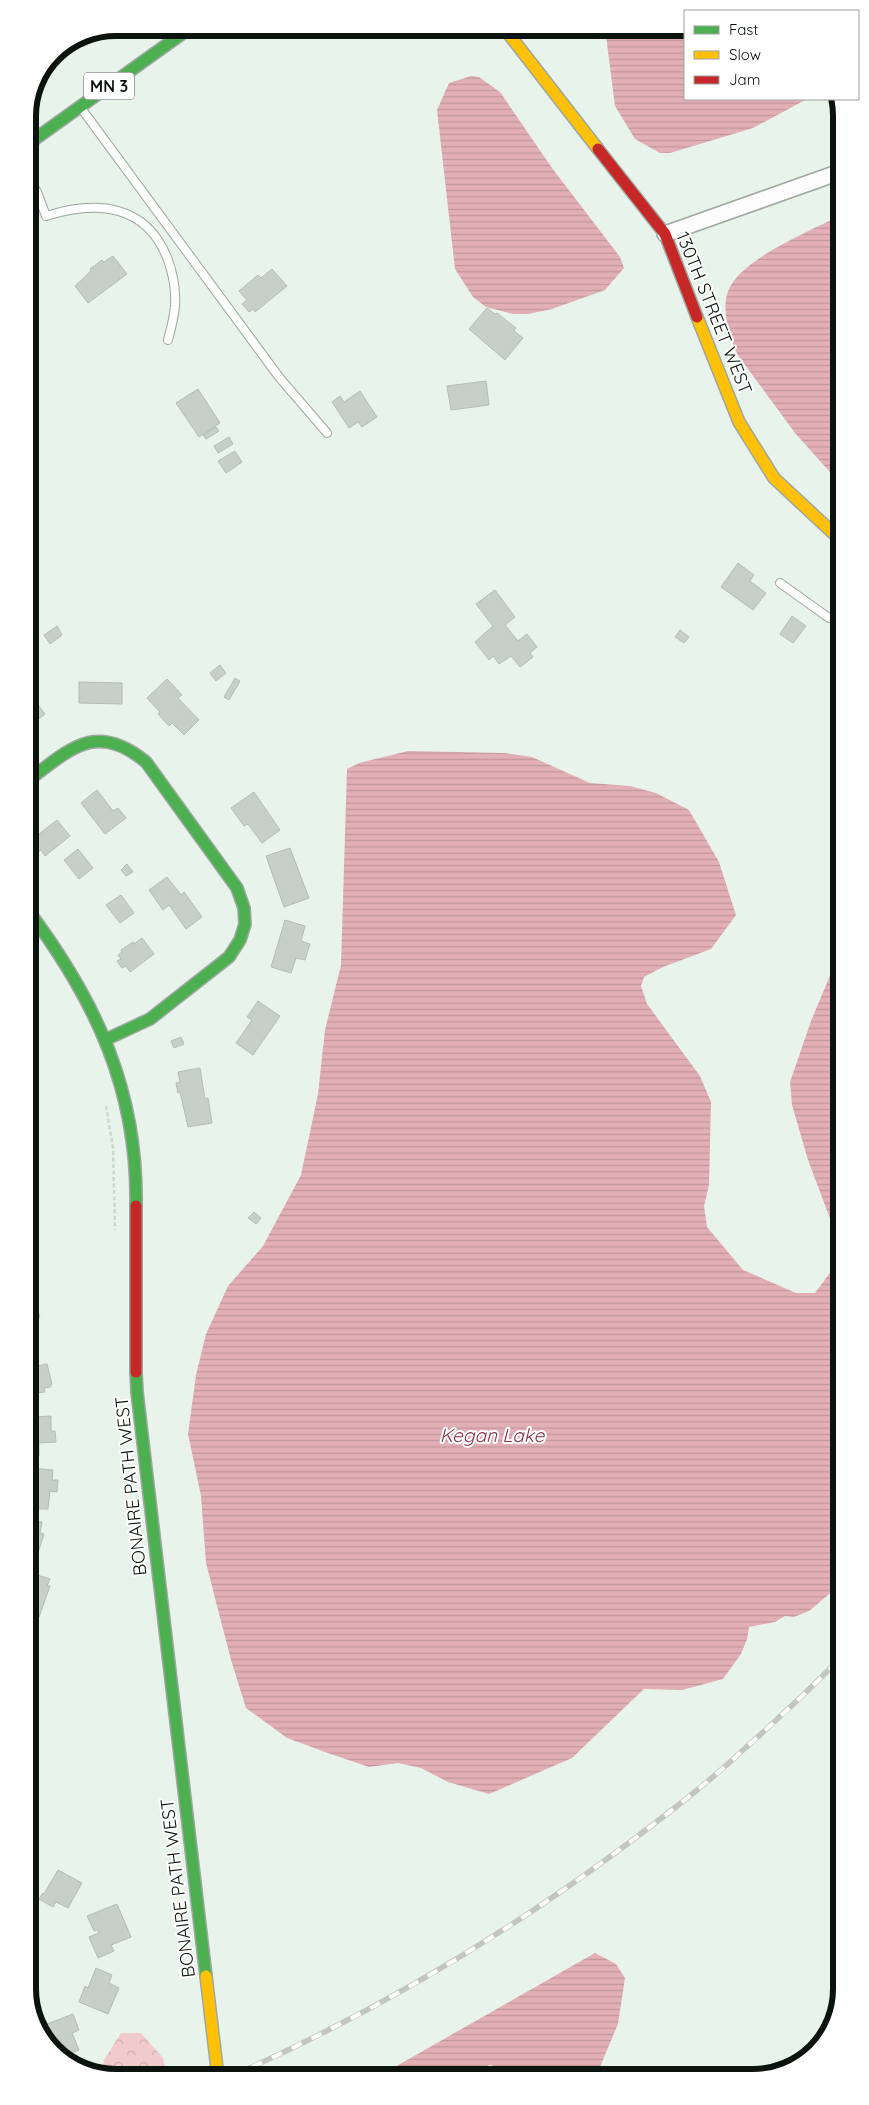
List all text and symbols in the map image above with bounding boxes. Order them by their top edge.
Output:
legend [684,10,859,100]
text: Fast [729,20,758,39]
text: Slow [729,45,761,64]
text: Jam [729,70,760,89]
road number: MN 3 [84,72,134,100]
street label: 130TH STREET WEST [671,228,758,397]
street label: BONAIRE PATH WEST [110,1395,151,1577]
water label: Kegan Lake [440,1423,546,1447]
street label: BONAIRE PATH WEST [155,1797,200,1979]

